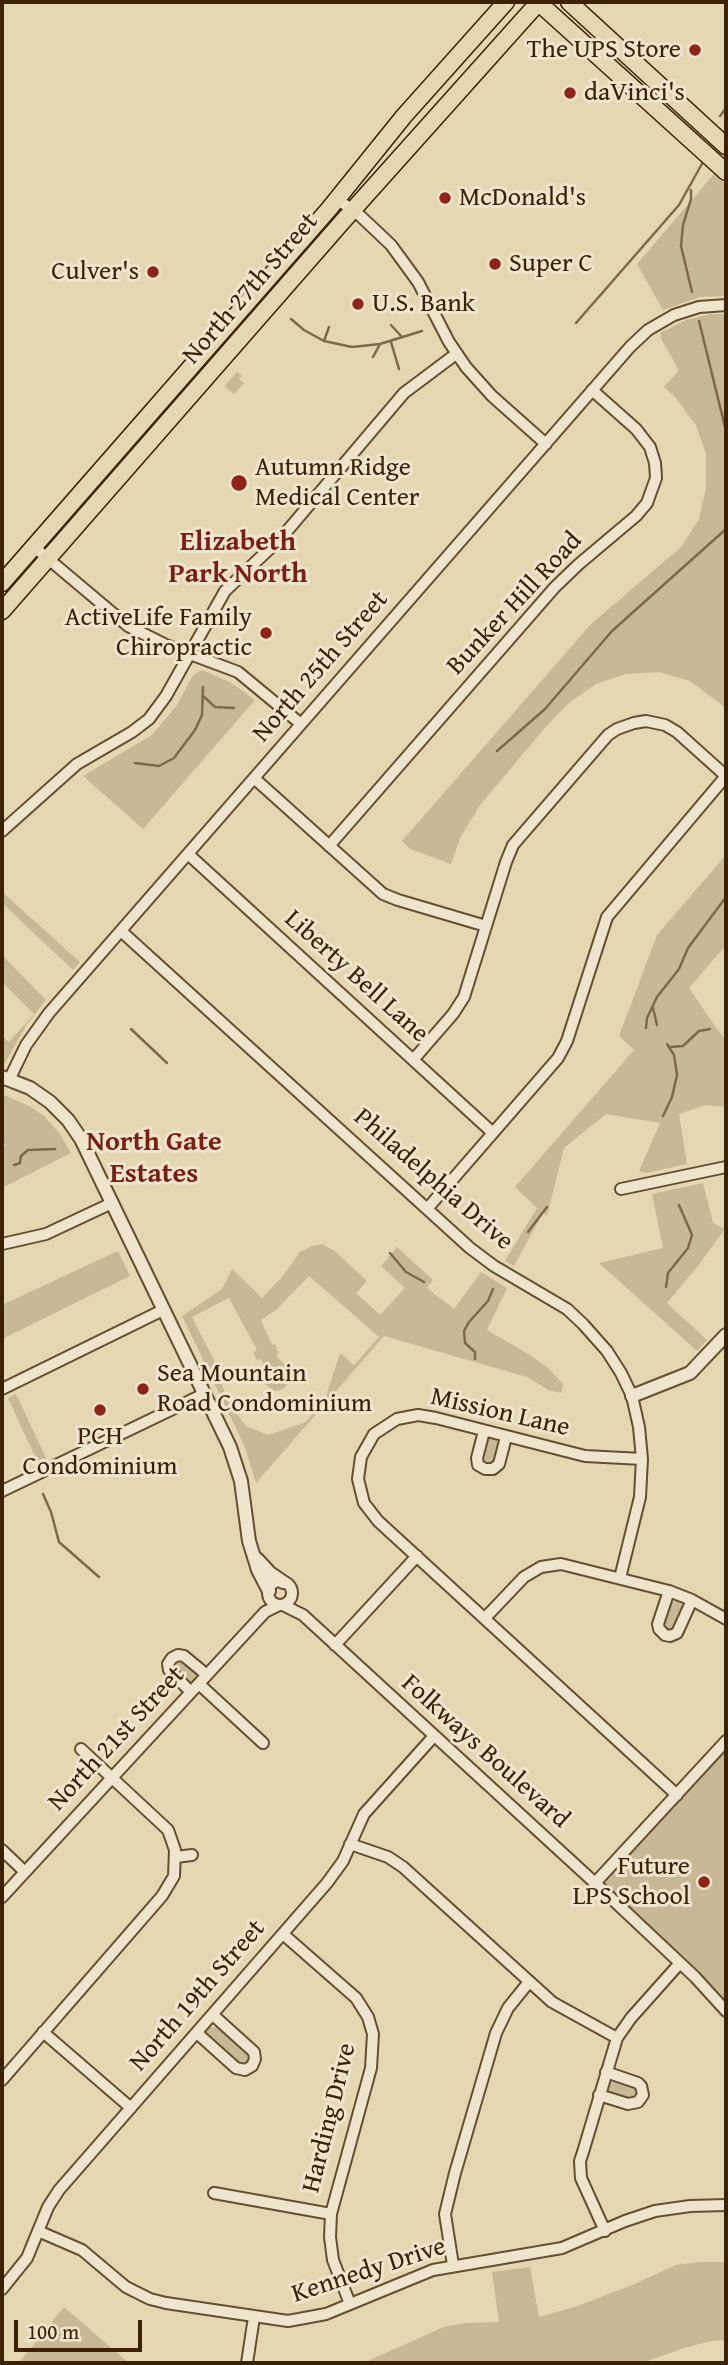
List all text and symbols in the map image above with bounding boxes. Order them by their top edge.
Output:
place label: The UPS Store [527,34,681,66]
marker: The UPS Store [687,42,703,58]
place label: daVinci's [584,77,685,109]
marker: daVinci's [562,85,578,101]
place label: McDonald's [459,182,586,214]
marker: McDonald's [437,190,453,206]
street label: North 27th Street [177,207,325,371]
place label: Super C [509,248,593,280]
place label: Culver's [51,256,139,288]
marker: Super C [487,256,503,272]
marker: Culver's [145,264,161,280]
place label: U.S. Bank [372,288,475,320]
marker: U.S. Bank [350,296,366,312]
place label: Autumn Ridge Medical Center [255,452,420,514]
marker: Autumn Ridge Medical Center [229,473,249,493]
district label: Elizabeth Park North [168,526,308,592]
street label: Bunker Hill Road [441,526,589,682]
street label: North 25th Street [247,585,395,749]
place label: ActiveLife Family Chiropractic [65,602,252,664]
marker: ActiveLife Family Chiropractic [258,625,274,641]
street label: Liberty Bell Lane [277,904,435,1050]
street label: Philadelphia Drive [347,1102,519,1258]
district label: North Gate Estates [86,1126,222,1192]
place label: Sea Mountain Road Condominium [157,1358,372,1420]
marker: Sea Mountain Road Condominium [135,1381,151,1397]
street label: Mission Lane [427,1382,573,1444]
marker: PCH Condominium [92,1402,108,1418]
place label: PCH Condominium [23,1421,177,1482]
street label: North 21st Street [42,1660,192,1818]
street label: Folkways Boulevard [395,1668,575,1836]
place label: Future LPS School [573,1851,690,1912]
marker: Future LPS School [696,1874,712,1890]
street label: North 19th Street [124,1914,272,2078]
street label: Harding Drive [296,2040,364,2196]
street label: Kennedy Drive [288,2231,450,2311]
scale bar [18,2306,145,2350]
text: 100 m [27,2316,79,2347]

